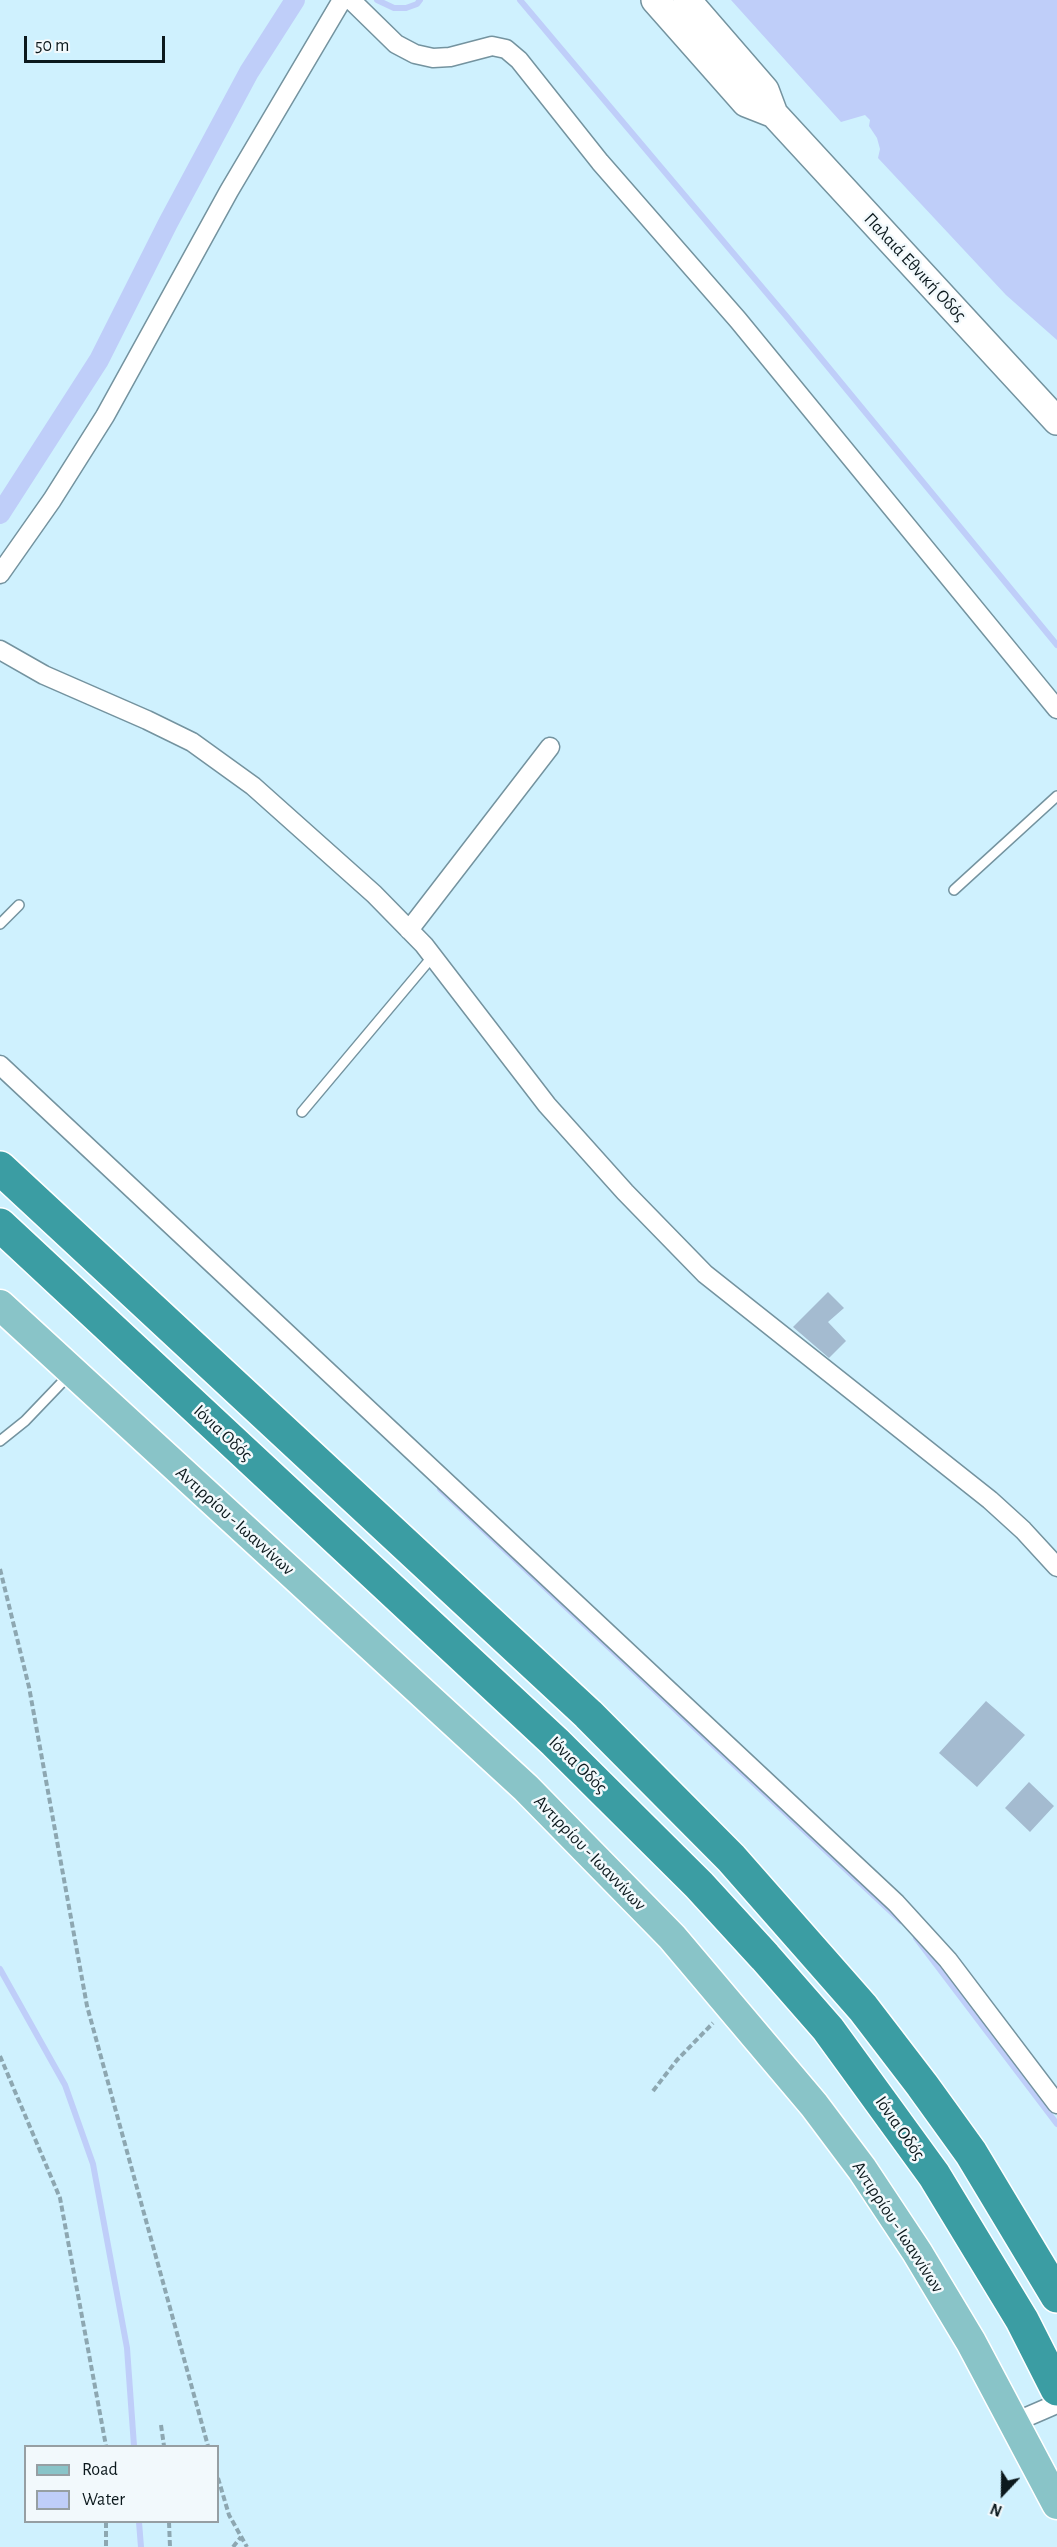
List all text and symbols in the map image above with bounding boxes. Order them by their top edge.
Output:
scale bar [27,24,168,62]
text: 50 m [35,37,69,55]
street label: Παλαιά Εθνική Οδός [859,208,971,326]
street label: Ιόνια Οδός [189,1400,257,1466]
street label: Αντιρρίου - Ιωαννίνων [171,1462,299,1580]
street label: Ιόνια Οδός [544,1732,612,1798]
street label: Αντιρρίου - Ιωαννίνων [529,1791,651,1915]
street label: Ιόνια Οδός [870,2092,930,2164]
street label: Αντιρρίου - Ιωαννίνων [847,2157,949,2297]
legend [24,2445,219,2523]
text: Road [82,2461,118,2479]
north arrow [973,2463,1033,2523]
text: Water [82,2491,125,2509]
text: N [988,2500,1004,2519]

